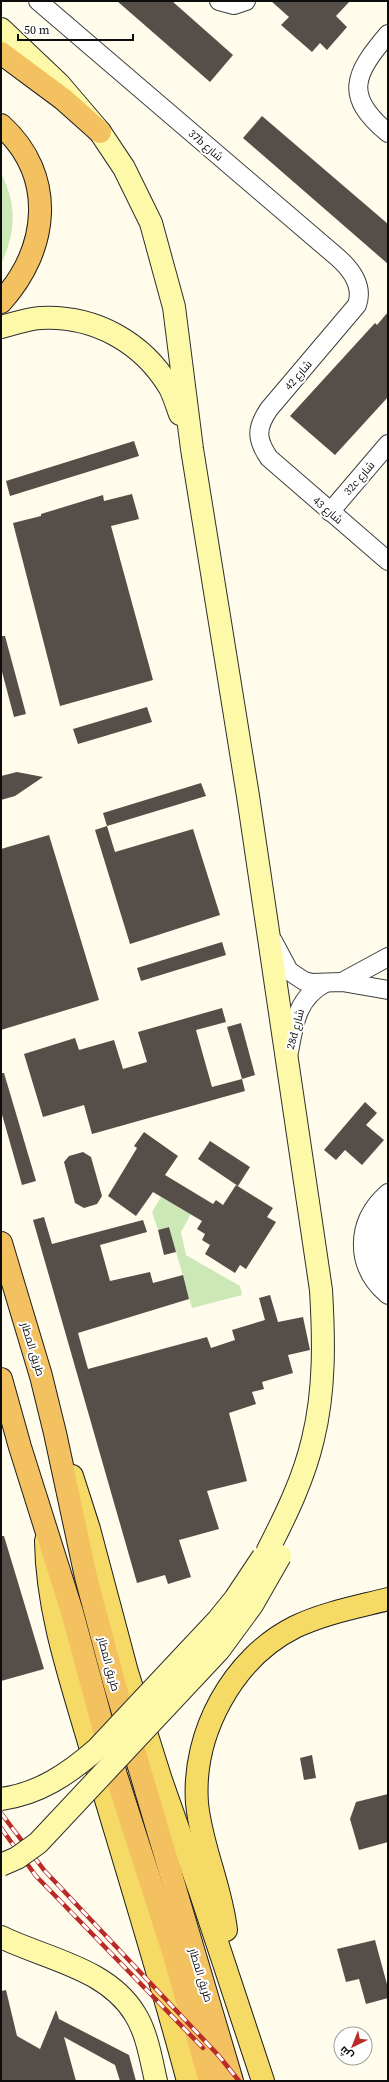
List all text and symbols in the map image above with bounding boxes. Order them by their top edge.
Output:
scale bar [18,16,133,42]
text: 50 m [24,22,50,38]
street label: 37b شارع [185,126,226,165]
street label: شارع 42 [281,357,315,393]
street label: 32c شارع [341,458,378,498]
street label: شارع 43 [310,493,346,527]
street label: 28d شارع [283,1007,308,1051]
street label: طريق المطار [17,1319,48,1378]
street label: طريق المطار [94,1634,123,1693]
street label: طريق المطار [185,1945,216,2004]
north arrow [333,2026,373,2066]
text: ش [336,2043,357,2063]

